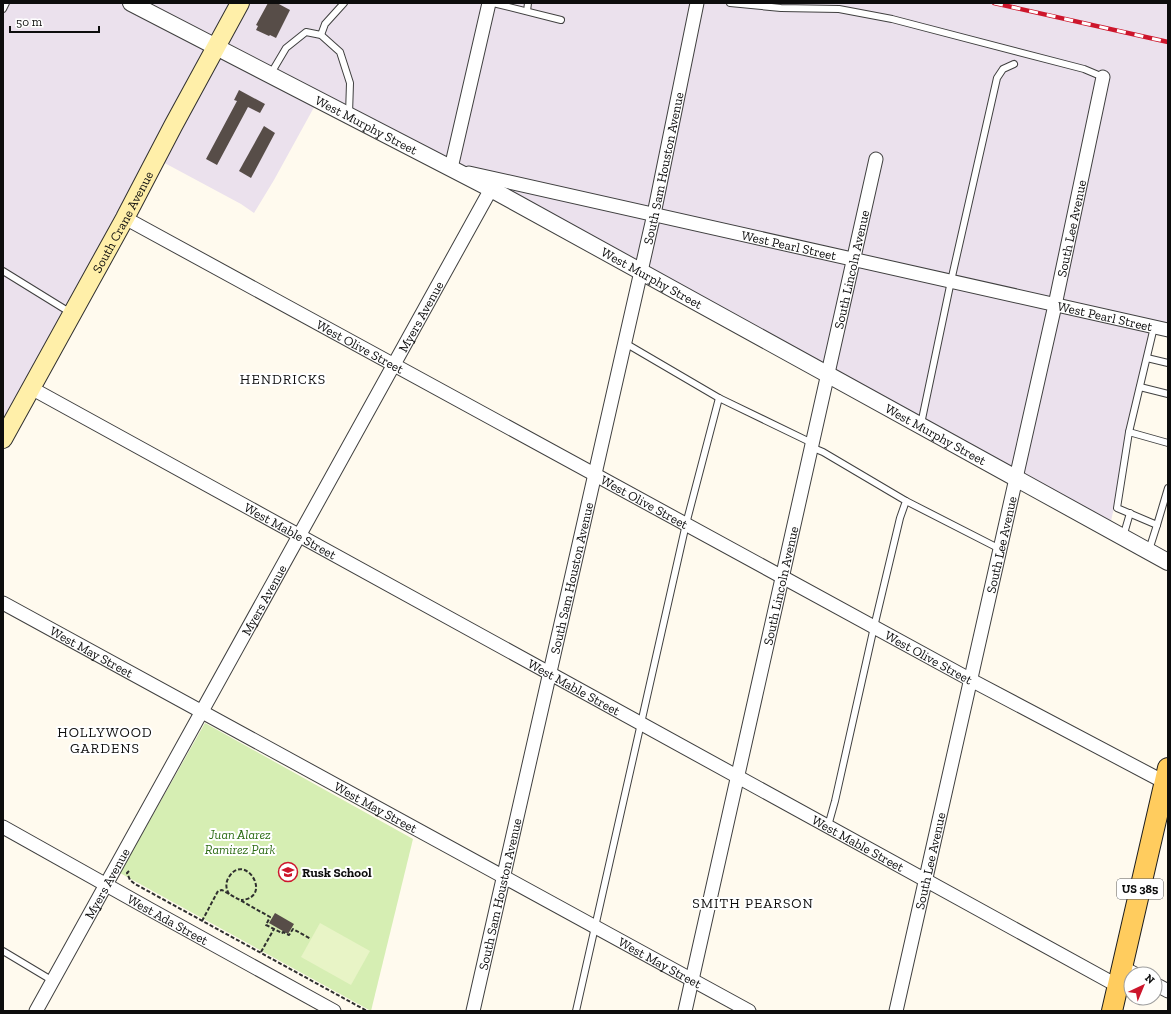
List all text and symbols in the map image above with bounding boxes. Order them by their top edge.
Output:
scale bar [10,8,99,34]
text: 50 m [16,15,43,29]
street label: South Sam Houston Avenue [640,91,686,246]
street label: West Murphy Street [313,92,420,157]
street label: South Crane Avenue [89,168,156,275]
street label: South Lee Avenue [1054,178,1089,278]
street label: South Lincoln Avenue [831,209,872,330]
street label: West Pearl Street [740,227,838,263]
street label: West Murphy Street [599,244,705,312]
street label: Myers Avenue [395,278,446,354]
street label: West Pearl Street [1056,298,1154,334]
street label: West Olive Street [314,317,407,376]
district label: HENDRICKS [240,371,326,388]
street label: West Murphy Street [883,400,989,468]
street label: West Olive Street [598,472,691,532]
street label: South Lee Avenue [983,495,1019,595]
street label: West Mable Street [242,499,339,562]
street label: South Sam Houston Avenue [547,501,596,655]
street label: South Lincoln Avenue [760,525,801,646]
street label: Myers Avenue [238,562,289,638]
street label: West May Street [48,623,136,680]
street label: West Olive Street [883,627,975,687]
street label: West Mable Street [526,656,623,718]
district label: HOLLYWOOD GARDENS [57,724,153,757]
street label: West May Street [332,778,420,836]
street label: South Lee Avenue [912,811,948,911]
street label: West Mable Street [810,812,907,874]
street label: South Sam Houston Avenue [475,817,524,971]
park label: Juan Alarez Ramirez Park [205,827,275,857]
street label: Myers Avenue [81,845,132,921]
school or university icon: Rusk School [277,861,299,883]
place label: Rusk School [302,865,372,880]
road number: US 385 [1117,879,1163,899]
street label: West Ada Street [125,891,211,948]
district label: SMITH PEARSON [692,895,814,912]
street label: West May Street [616,934,704,991]
north arrow [1123,966,1163,1006]
text: N [1142,972,1158,987]

